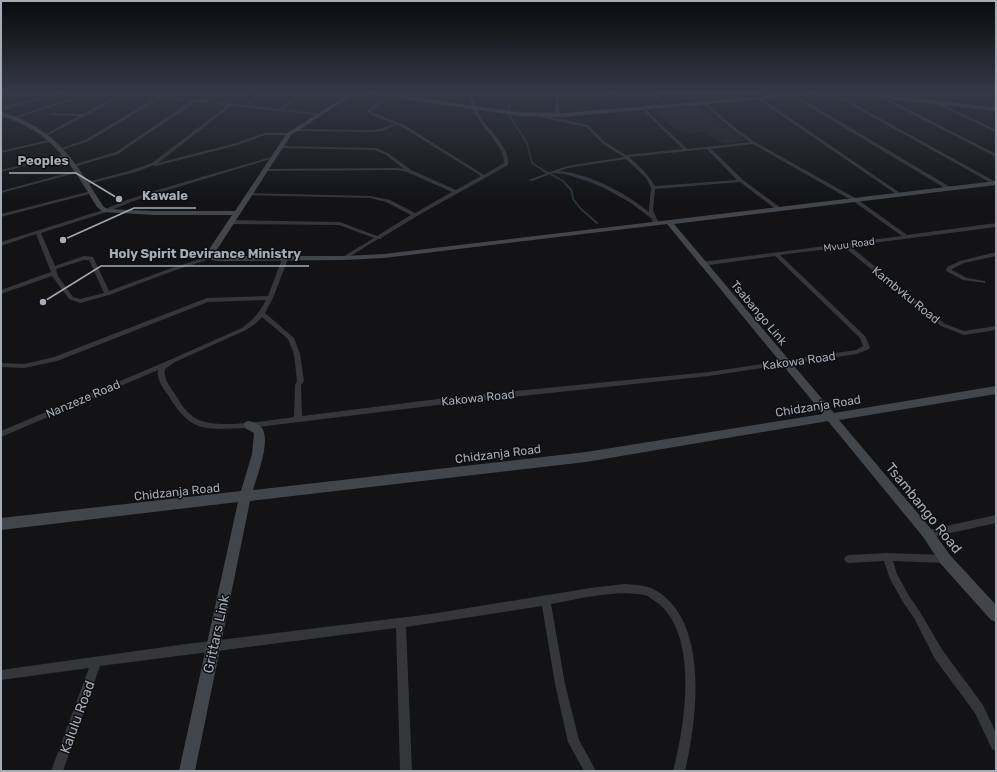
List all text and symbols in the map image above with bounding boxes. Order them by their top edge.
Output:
callout: Peoples [9,148,76,173]
text: Peoples [17,153,69,168]
callout: Kawale [134,183,196,208]
text: Kawale [142,188,188,203]
street label: Mvuu Road [823,235,876,255]
callout: Holy Spirit Devirance Ministry [101,241,309,266]
text: Holy Spirit Devirance Ministry [109,246,301,261]
street label: Kambvku Road [869,264,943,326]
street label: Tsabango Link [728,278,791,349]
street label: Kakowa Road [761,349,837,373]
street label: Nanzeze Road [44,377,122,421]
street label: Kakowa Road [441,387,515,409]
street label: Chidzanja Road [774,392,862,420]
street label: Chidzanja Road [454,442,542,466]
street label: Tsambango Road [882,460,965,557]
street label: Chidzanja Road [133,481,221,503]
street label: Grittars Link [200,593,233,675]
street label: Kalulu Road [56,678,99,756]

